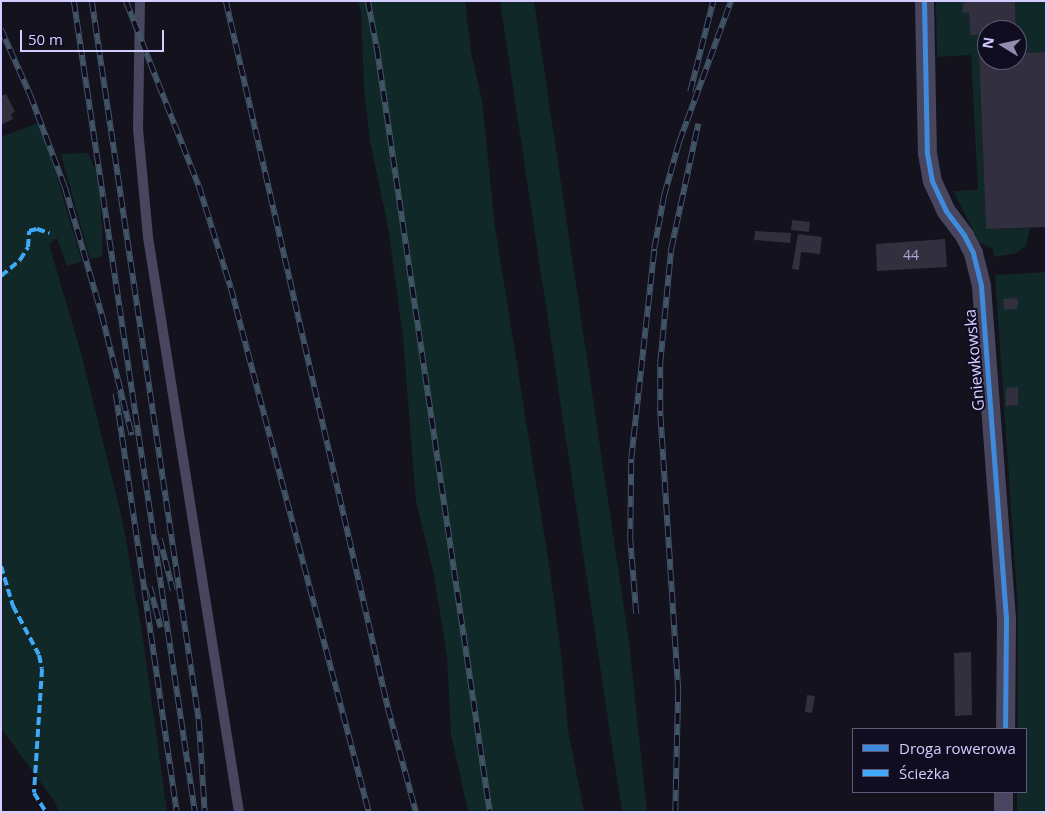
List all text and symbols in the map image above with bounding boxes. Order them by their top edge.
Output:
scale bar [22,20,166,52]
north arrow [977,20,1027,70]
text: 50 m [28,29,63,49]
text: N [977,36,998,50]
house number: 44 [903,247,919,263]
street label: Gniewkowska [960,308,988,412]
legend [852,728,1027,793]
text: Droga rowerowa [899,738,1016,758]
text: Ścieżka [899,763,950,783]

